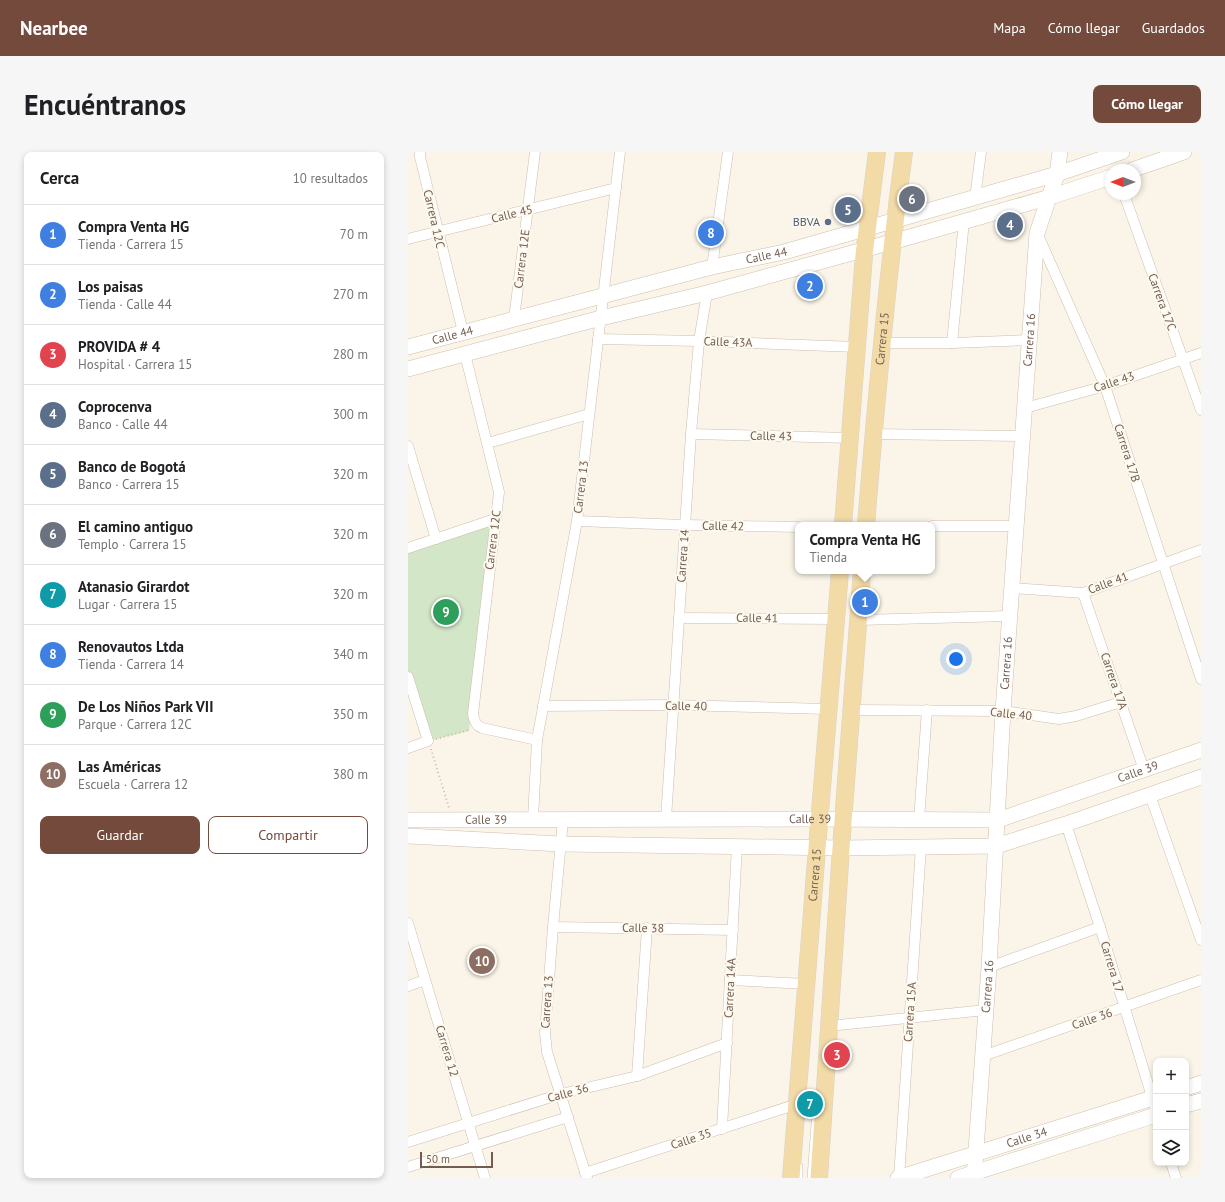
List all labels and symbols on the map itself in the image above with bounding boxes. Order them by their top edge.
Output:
north arrow [1105,164,1141,200]
pin: 6 [899,184,925,214]
street label: Carrera 12C [420,188,449,250]
pin: 5 [835,195,861,225]
street label: Calle 45 [490,201,534,226]
pin: 4 [997,210,1023,240]
place label: BBVA [793,214,820,229]
marker: BBVA [823,217,833,227]
pin: 8 [698,218,724,248]
street label: Carrera 12E [510,228,533,289]
street label: Calle 44 [744,243,789,267]
pin: 2 [797,271,823,301]
street label: Carrera 17C [1145,271,1180,333]
street label: Carrera 15 [872,311,892,366]
street label: Carrera 16 [1020,313,1038,367]
street label: Calle 44 [430,322,475,347]
street label: Calle 43A [703,333,753,350]
street label: Calle 43 [1092,368,1136,395]
street label: Carrera 17B [1111,422,1144,484]
street label: Calle 43 [750,428,792,443]
street label: Carrera 13 [570,460,591,514]
street label: Carrera 12C [481,509,504,571]
street label: Calle 42 [702,518,744,533]
street label: Carrera 14 [673,528,692,583]
street label: Calle 41 [1086,568,1130,597]
pin: 1 [852,587,878,617]
pin: 9 [433,597,459,627]
street label: Calle 41 [736,610,778,625]
street label: Carrera 16 [997,636,1015,690]
your location [946,649,966,669]
street label: Carrera 17A [1098,650,1131,711]
street label: Calle 40 [665,698,708,713]
street label: Calle 40 [989,704,1033,723]
street label: Calle 39 [1115,757,1160,785]
street label: Calle 39 [789,811,831,826]
street label: Calle 39 [465,812,507,827]
street label: Carrera 15 [805,848,824,902]
street label: Calle 38 [622,920,664,935]
street label: Carrera 17 [1098,939,1127,994]
pin: 10 [469,946,495,976]
street label: Carrera 14A [720,958,739,1018]
street label: Carrera 16 [978,959,996,1014]
street label: Carrera 13 [537,975,556,1029]
street label: Carrera 15A [900,981,919,1043]
street label: Calle 36 [1070,1005,1114,1032]
street label: Carrera 12 [433,1023,462,1078]
pin: 3 [824,1040,850,1070]
street label: Calle 36 [546,1080,590,1105]
pin: 7 [797,1089,823,1119]
street label: Calle 34 [1004,1123,1049,1151]
street label: Calle 35 [669,1125,713,1152]
scale bar [420,1150,493,1169]

